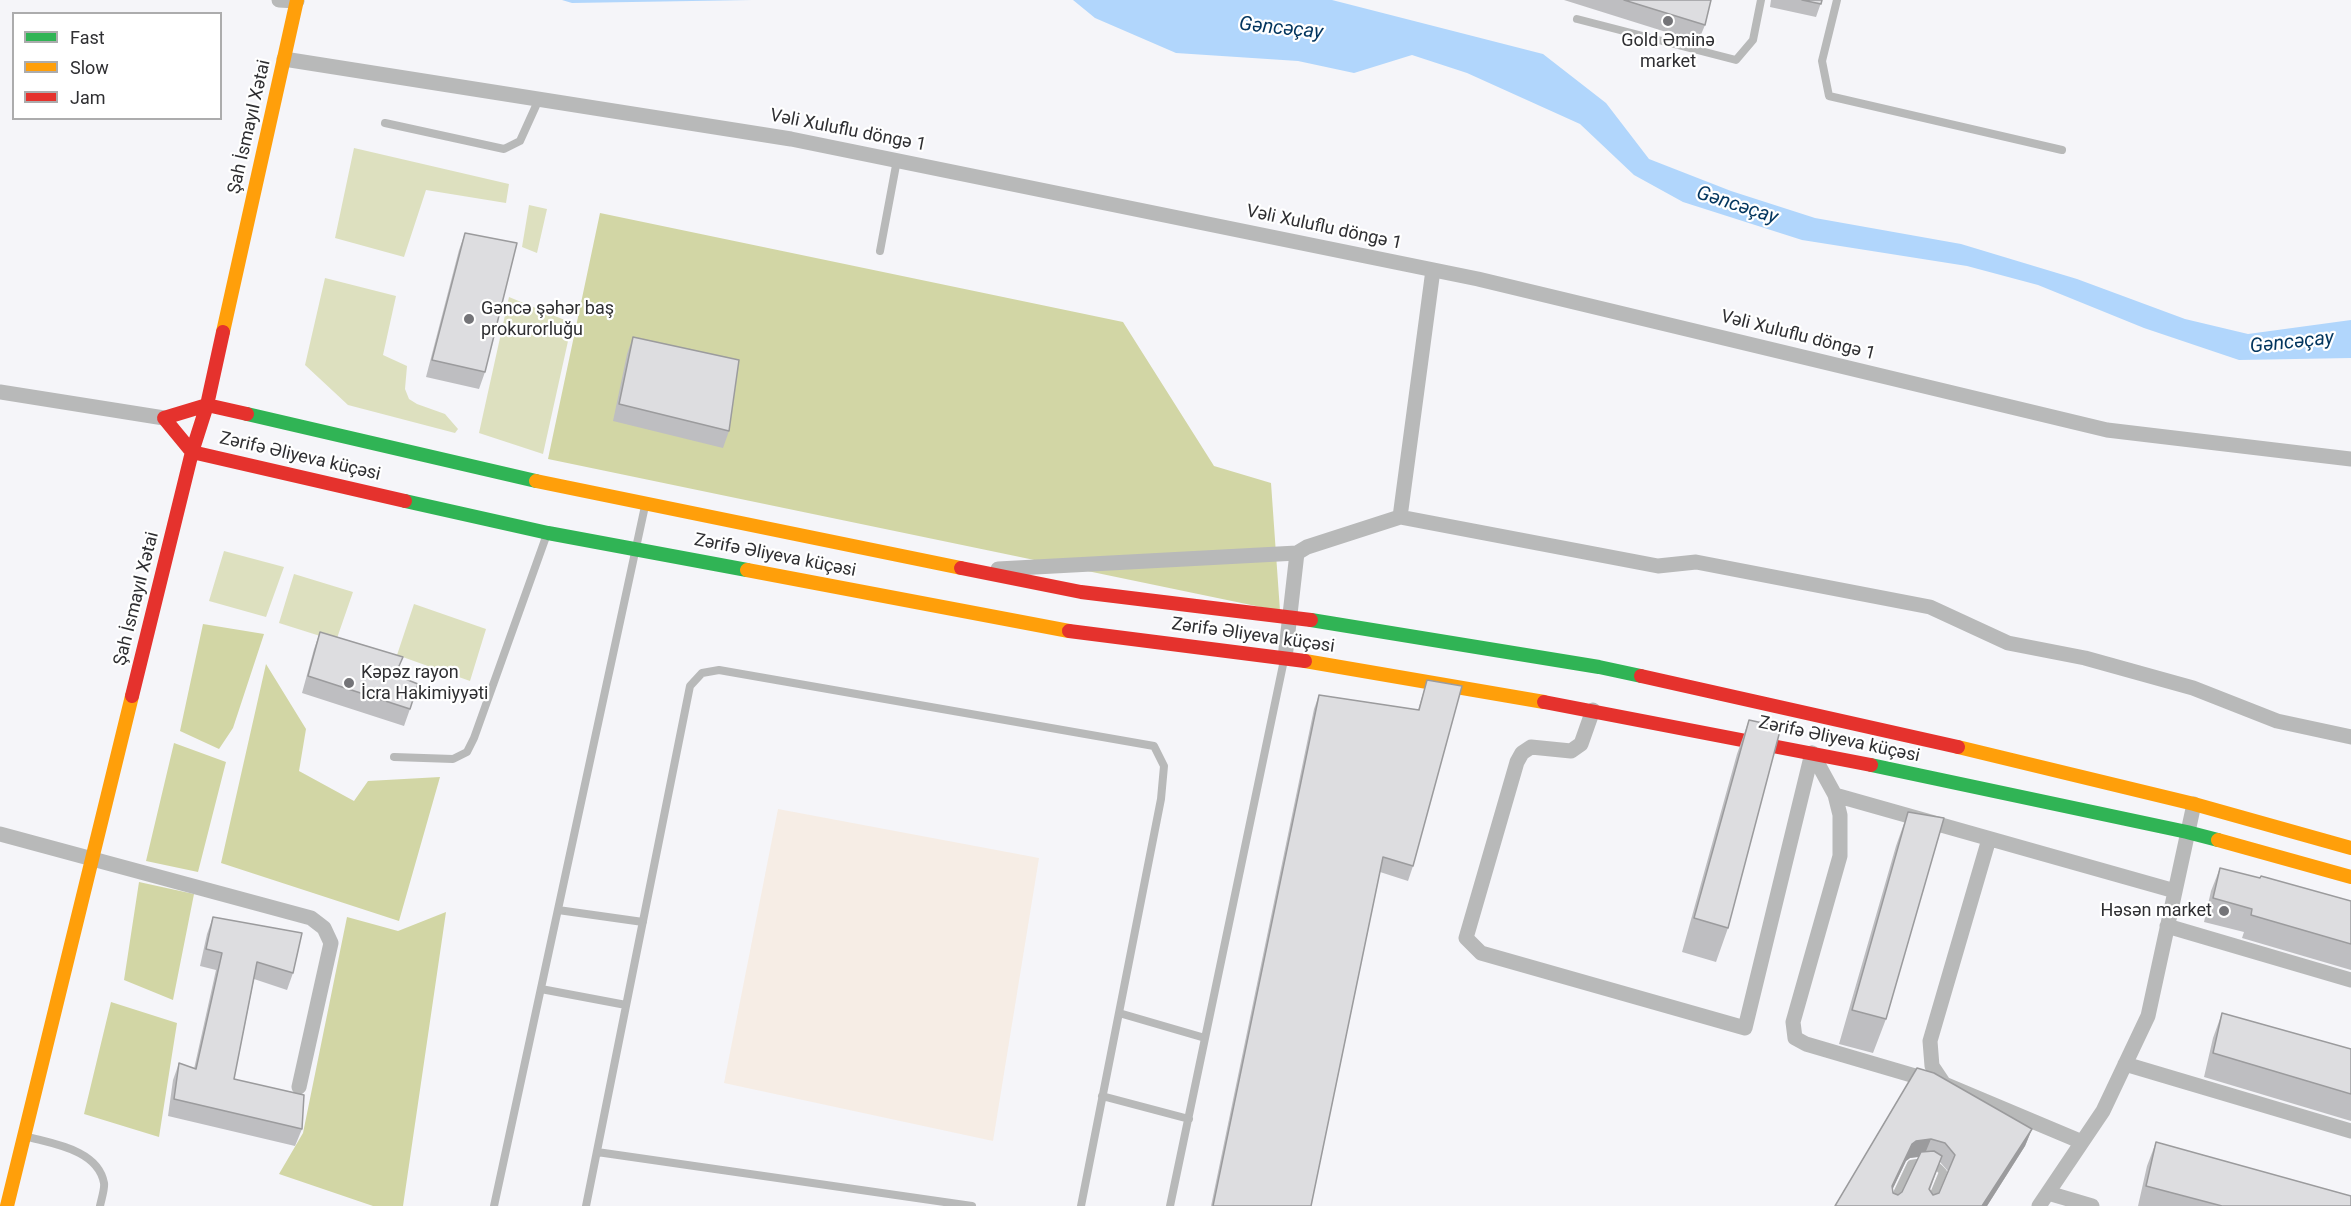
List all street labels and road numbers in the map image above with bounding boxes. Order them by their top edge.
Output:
street label: Şah İsmayıl Xətai [224,58,276,196]
street label: Vəli Xuluflu döngə 1 [768,105,928,157]
street label: Vəli Xuluflu döngə 1 [1244,201,1404,255]
street label: Vəli Xuluflu döngə 1 [1718,306,1878,366]
street label: Zərifə Əliyeva küçəsi [217,428,383,486]
street label: Şah İsmayıl Xətai [110,530,164,668]
street label: Zərifə Əliyeva küçəsi [692,530,858,582]
street label: Zərifə Əliyeva küçəsi [1170,614,1336,658]
street label: Zərifə Əliyeva küçəsi [1756,712,1922,768]

